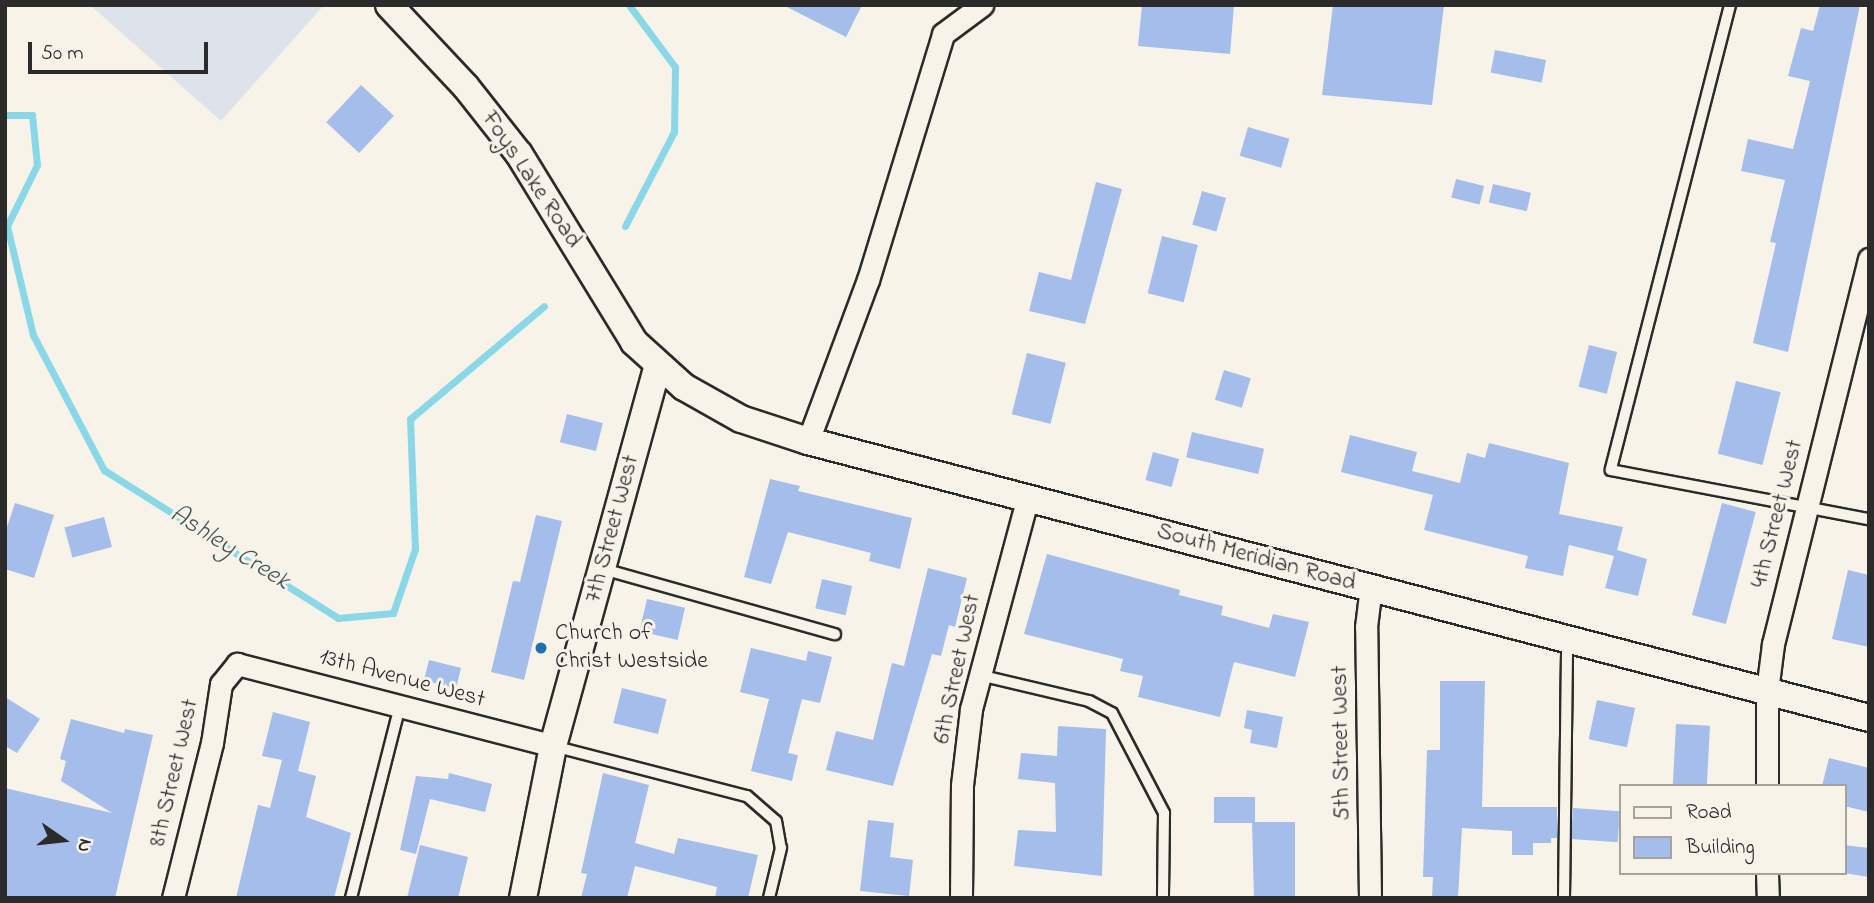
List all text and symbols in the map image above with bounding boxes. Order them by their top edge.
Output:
scale bar [32,28,212,72]
text: 50 m [41,39,84,69]
street label: Foys Lake Road [475,106,587,254]
street label: 4th Street West [1746,437,1810,591]
street label: 7th Street West [579,452,647,606]
water label: Ashley Creek [163,500,295,598]
street label: South Meridian Road [1153,518,1359,598]
street label: 6th Street West [928,592,988,746]
place label: Church of Christ Westside [555,620,708,676]
marker: Church of Christ Westside [533,640,549,656]
street label: 13th Avenue West [316,643,488,715]
street label: 5th Street West [1326,665,1358,821]
street label: 8th Street West [144,696,206,850]
legend [1618,784,1846,875]
text: Road [1686,798,1732,828]
north arrow [28,805,98,875]
text: Building [1686,833,1755,863]
text: N [69,836,99,855]

